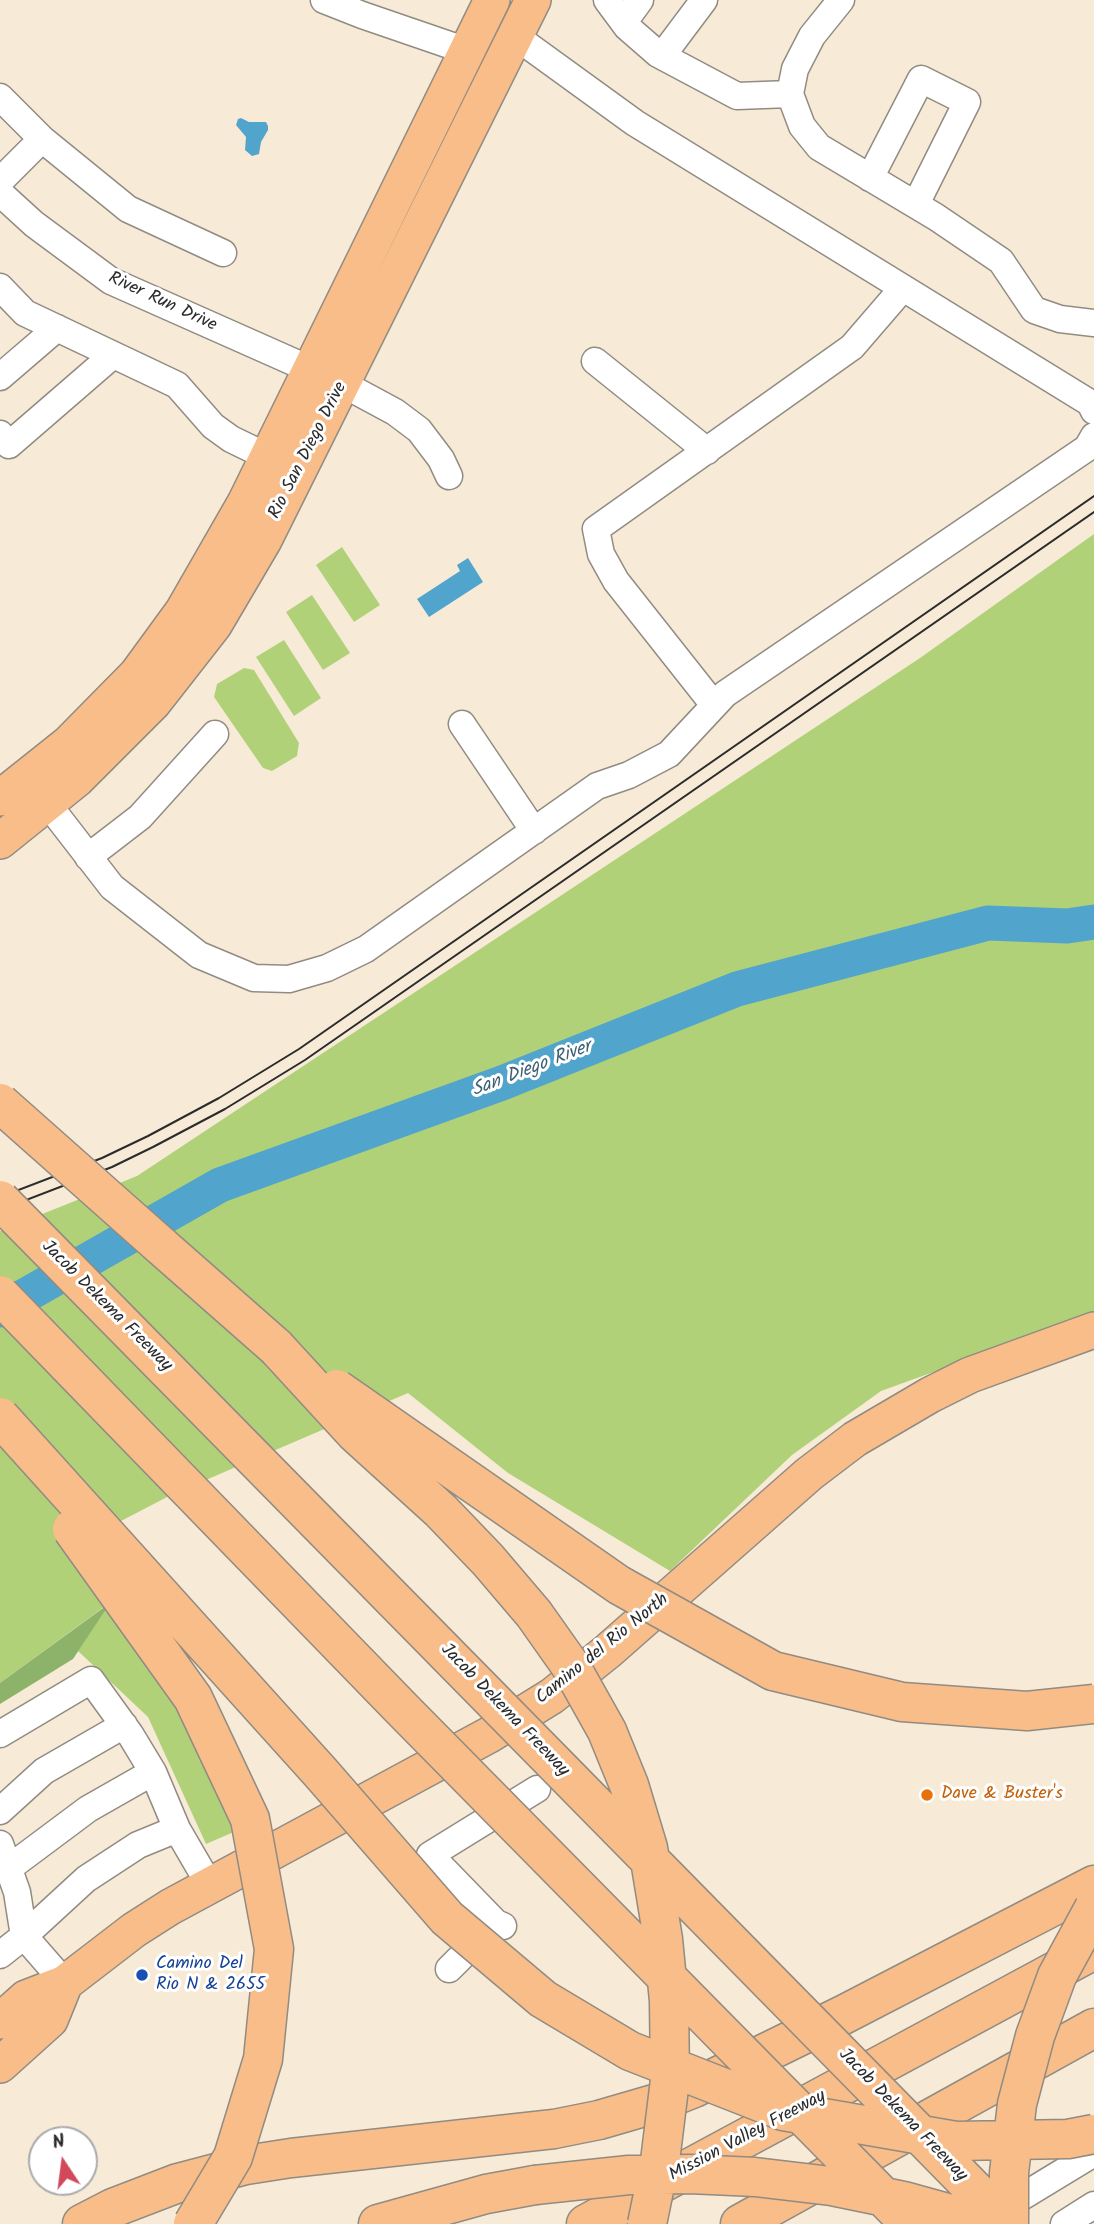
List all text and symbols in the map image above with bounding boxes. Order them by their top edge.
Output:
street label: River Run Drive [104,268,220,338]
street label: Rio San Diego Drive [265,379,353,523]
water label: San Diego River [469,1037,595,1103]
street label: Jacob Dekema Freeway [36,1237,176,1377]
street label: Camino del Rio North [532,1590,674,1710]
street label: Jacob Dekema Freeway [435,1640,573,1782]
place label: Dave & Buster's [941,1784,1063,1806]
marker: Dave & Buster's [919,1787,935,1803]
place label: Camino Del Rio N & 2655 [156,1954,265,1996]
marker: Camino Del Rio N & 2655 [134,1967,150,1983]
street label: Jacob Dekema Freeway [833,2045,971,2187]
street label: Mission Valley Freeway [666,2087,830,2187]
north arrow [28,2126,98,2196]
text: N [50,2127,68,2158]

